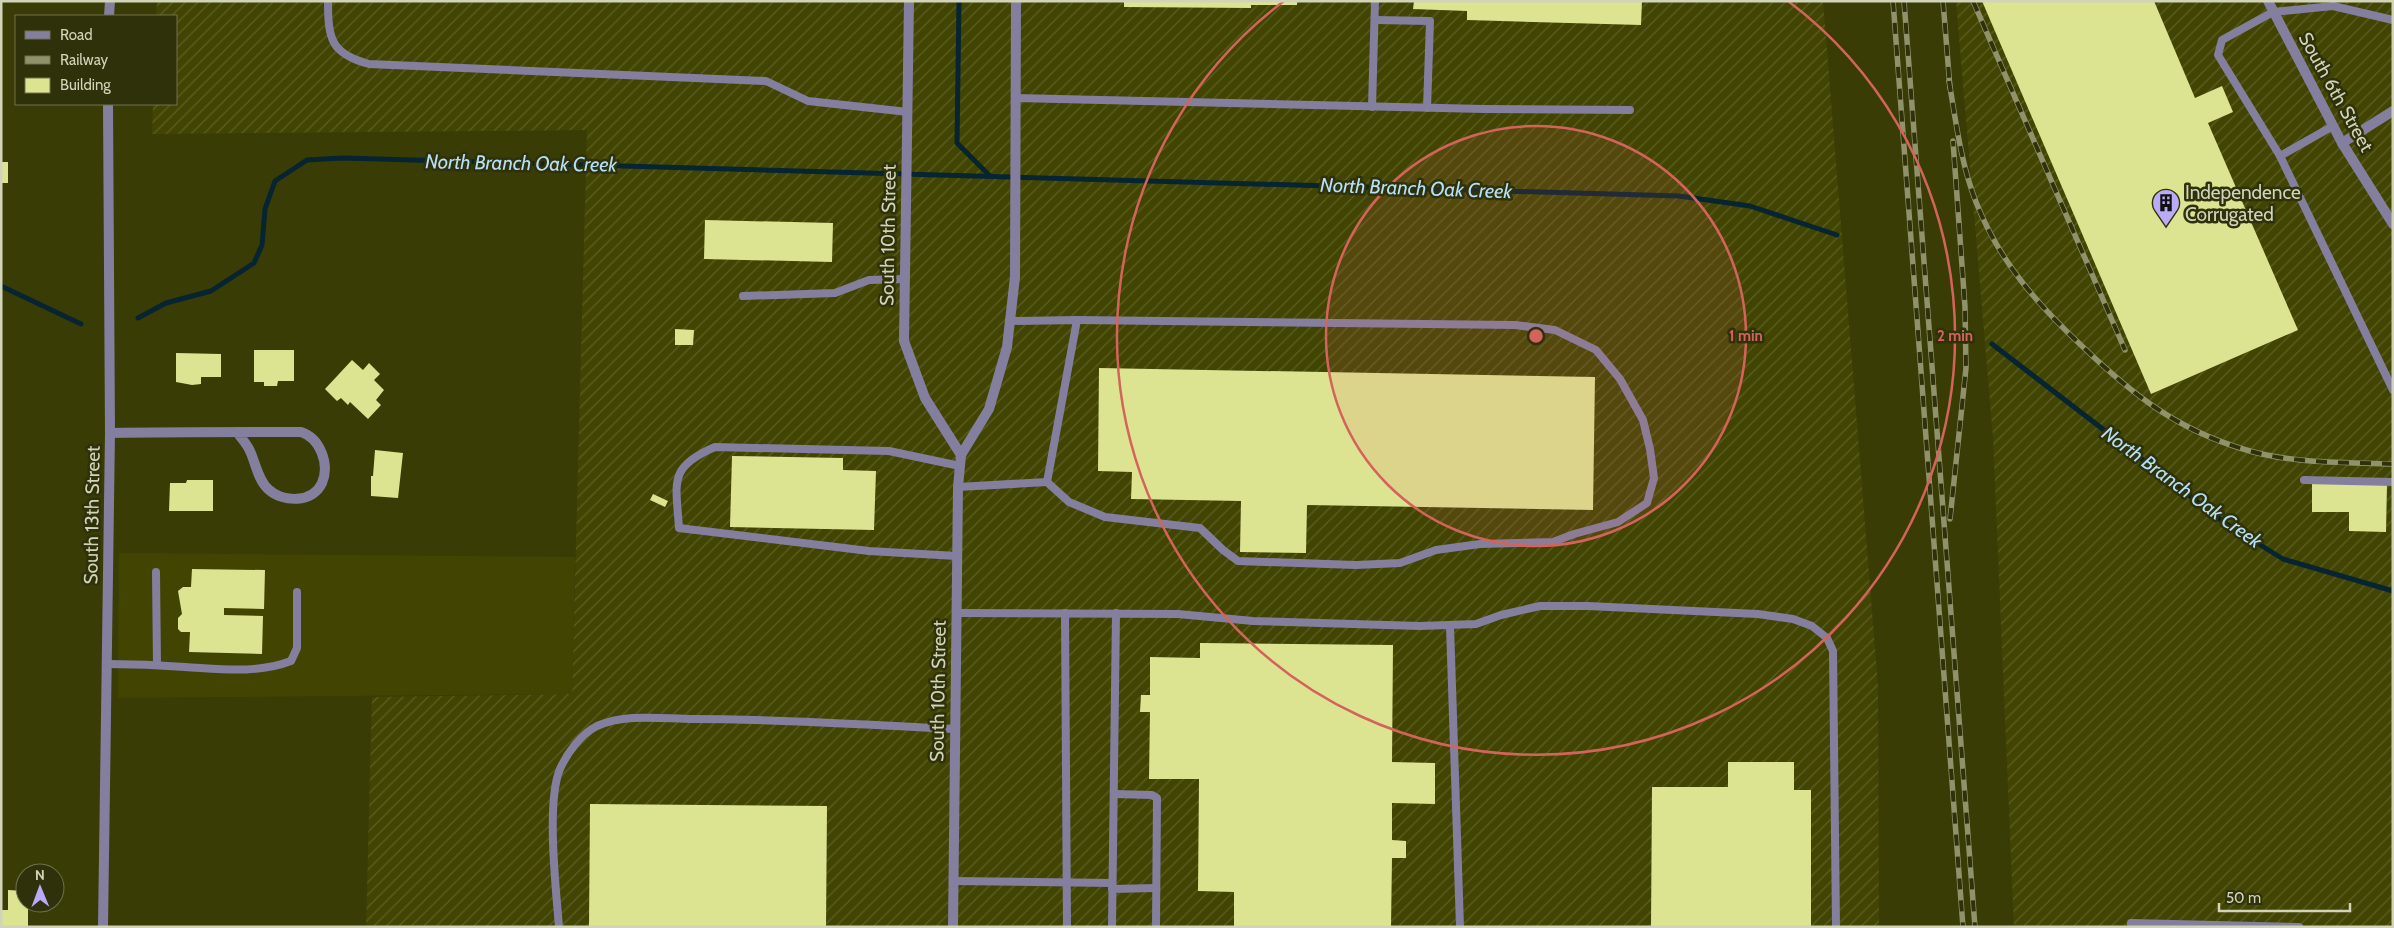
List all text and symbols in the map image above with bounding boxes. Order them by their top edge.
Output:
legend [15,15,178,105]
text: Road [60,26,93,44]
street label: South 6th Street [2294,28,2379,156]
text: Railway [60,51,109,69]
text: Building [60,76,111,94]
water label: North Branch Oak Creek [425,149,619,177]
street label: South 10th Street [875,163,901,306]
water label: North Branch Oak Creek [1320,173,1514,203]
place label: Independence Corrugated [2185,181,2301,226]
building icon: Independence Corrugated [2151,188,2181,227]
centre of rings [1527,327,1545,345]
text: 1 min [1729,327,1763,345]
text: 2 min [1937,327,1973,345]
water label: North Branch Oak Creek [2097,421,2268,554]
street label: South 13th Street [79,445,105,585]
street label: South 10th Street [925,619,951,762]
north arrow [15,863,65,913]
text: N [35,866,45,884]
scale bar [2219,880,2350,912]
text: 50 m [2226,889,2261,907]

